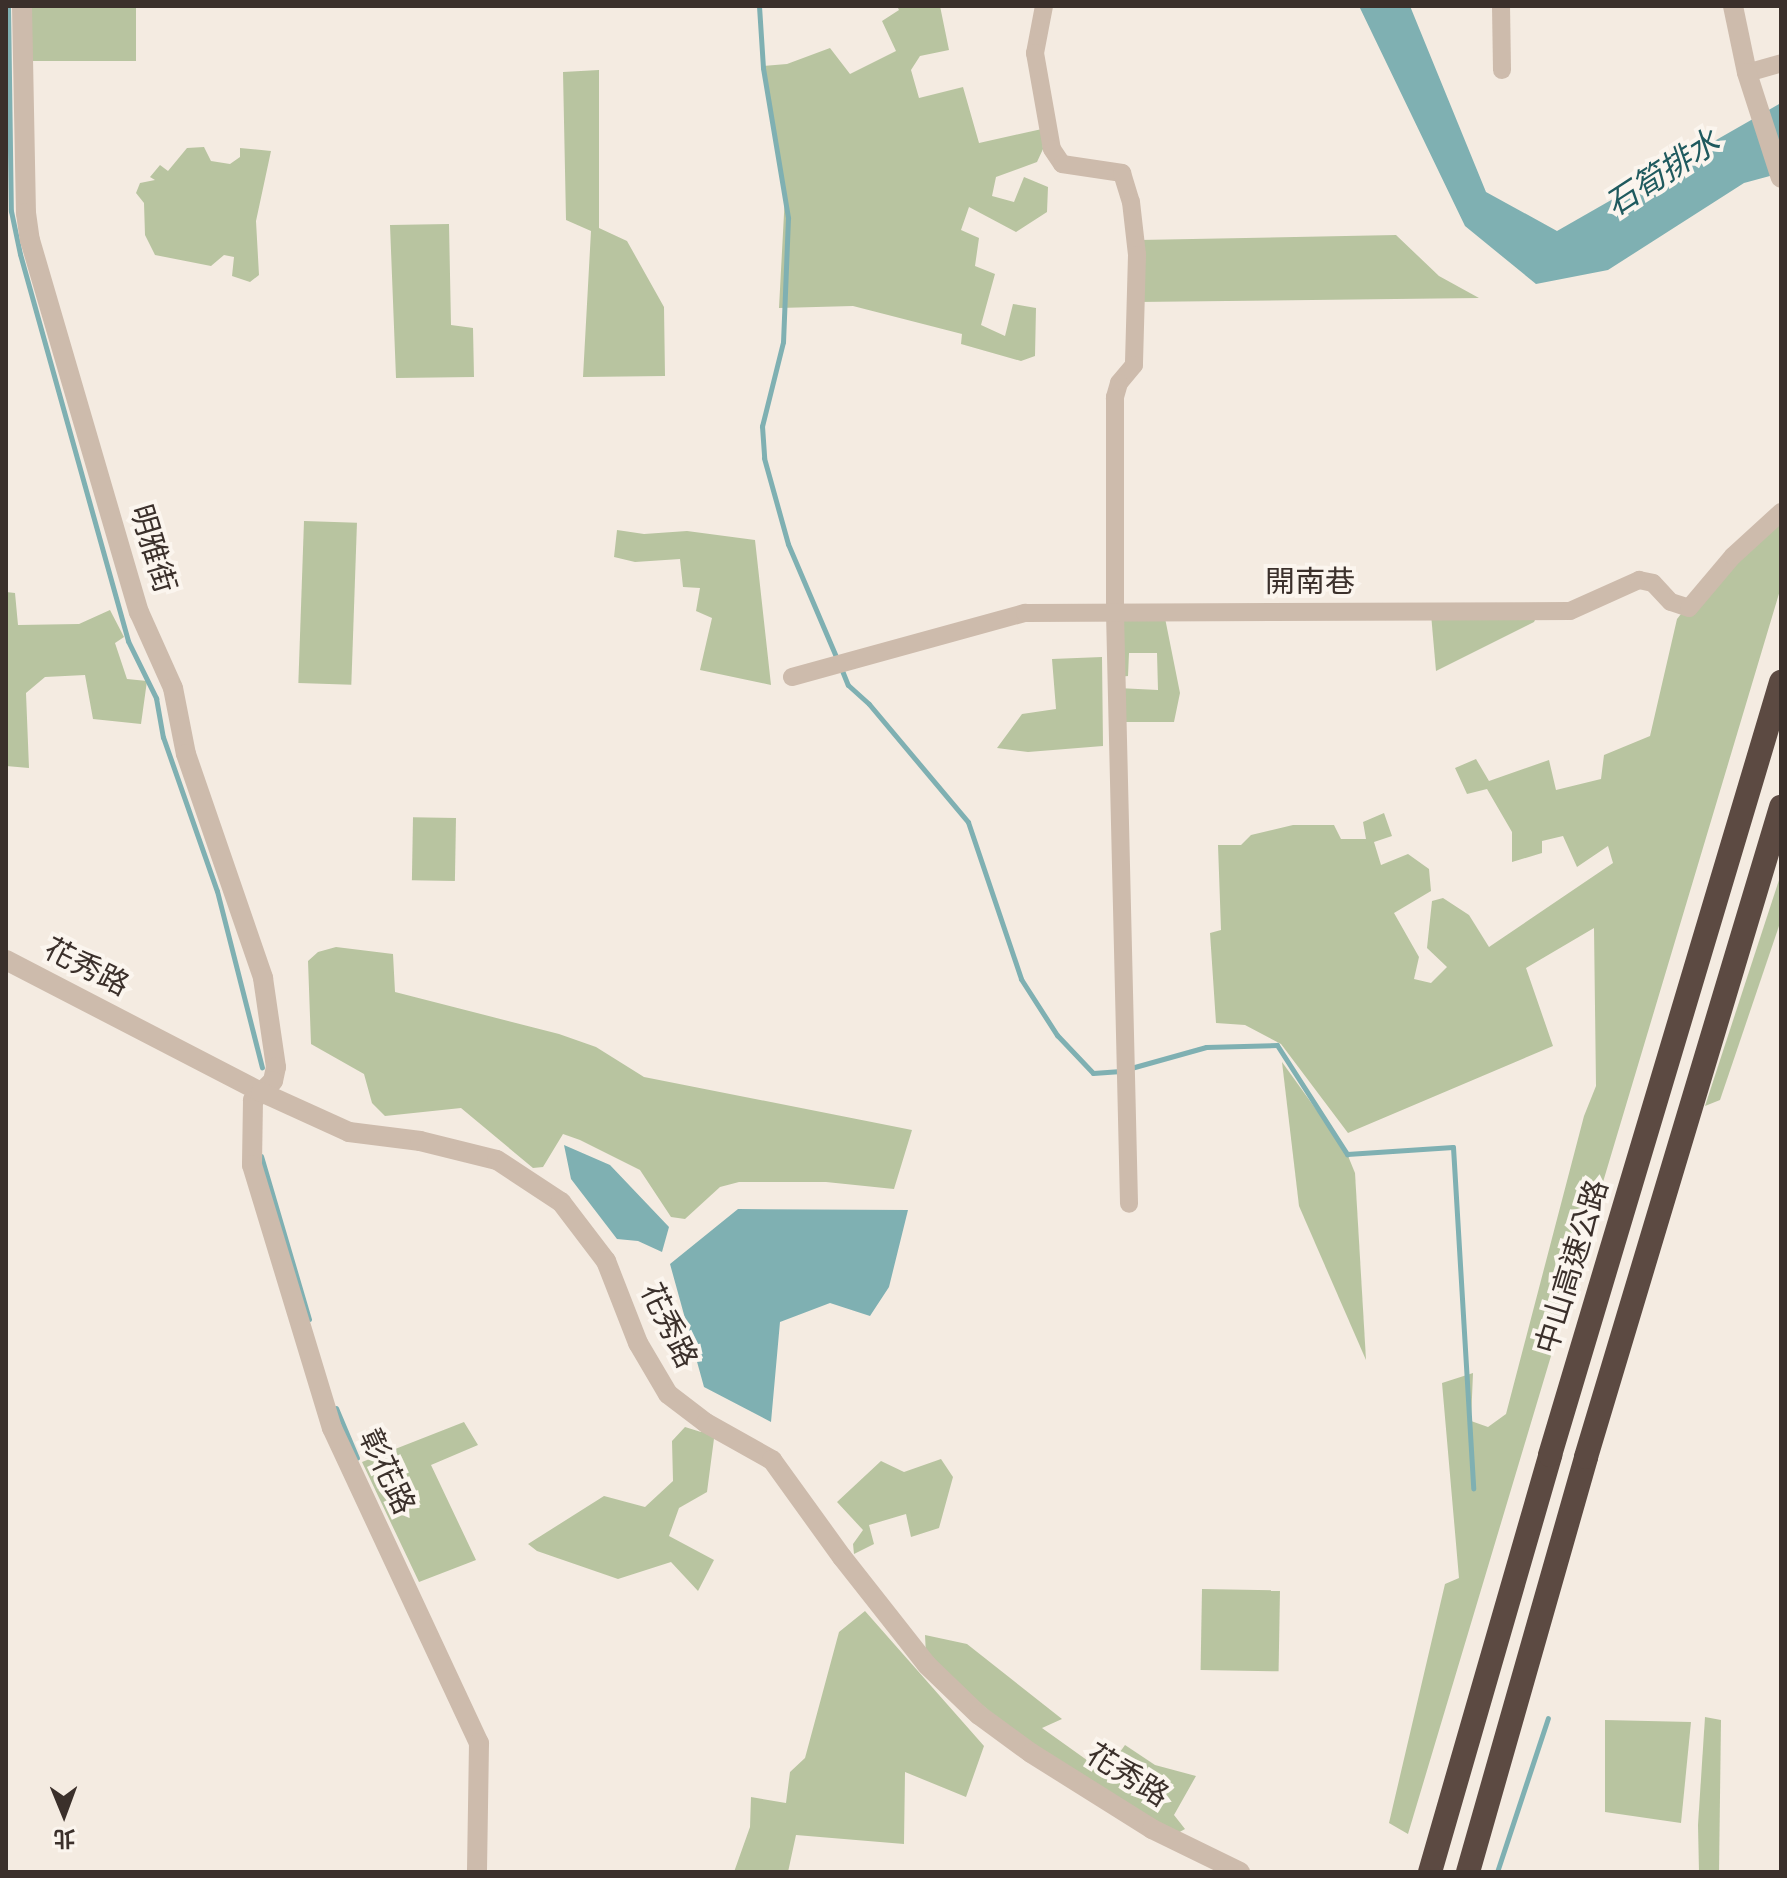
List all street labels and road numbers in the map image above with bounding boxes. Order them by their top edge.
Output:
street label: 明雅街 [122,501,182,597]
street label: 開南巷 [1265,565,1355,601]
street label: 花秀路 [38,932,134,1004]
street label: 中山高速公路 [1529,1176,1617,1358]
street label: 花秀路 [632,1278,704,1374]
street label: 彰花路 [351,1424,421,1520]
street label: 花秀路 [1079,1737,1175,1815]

